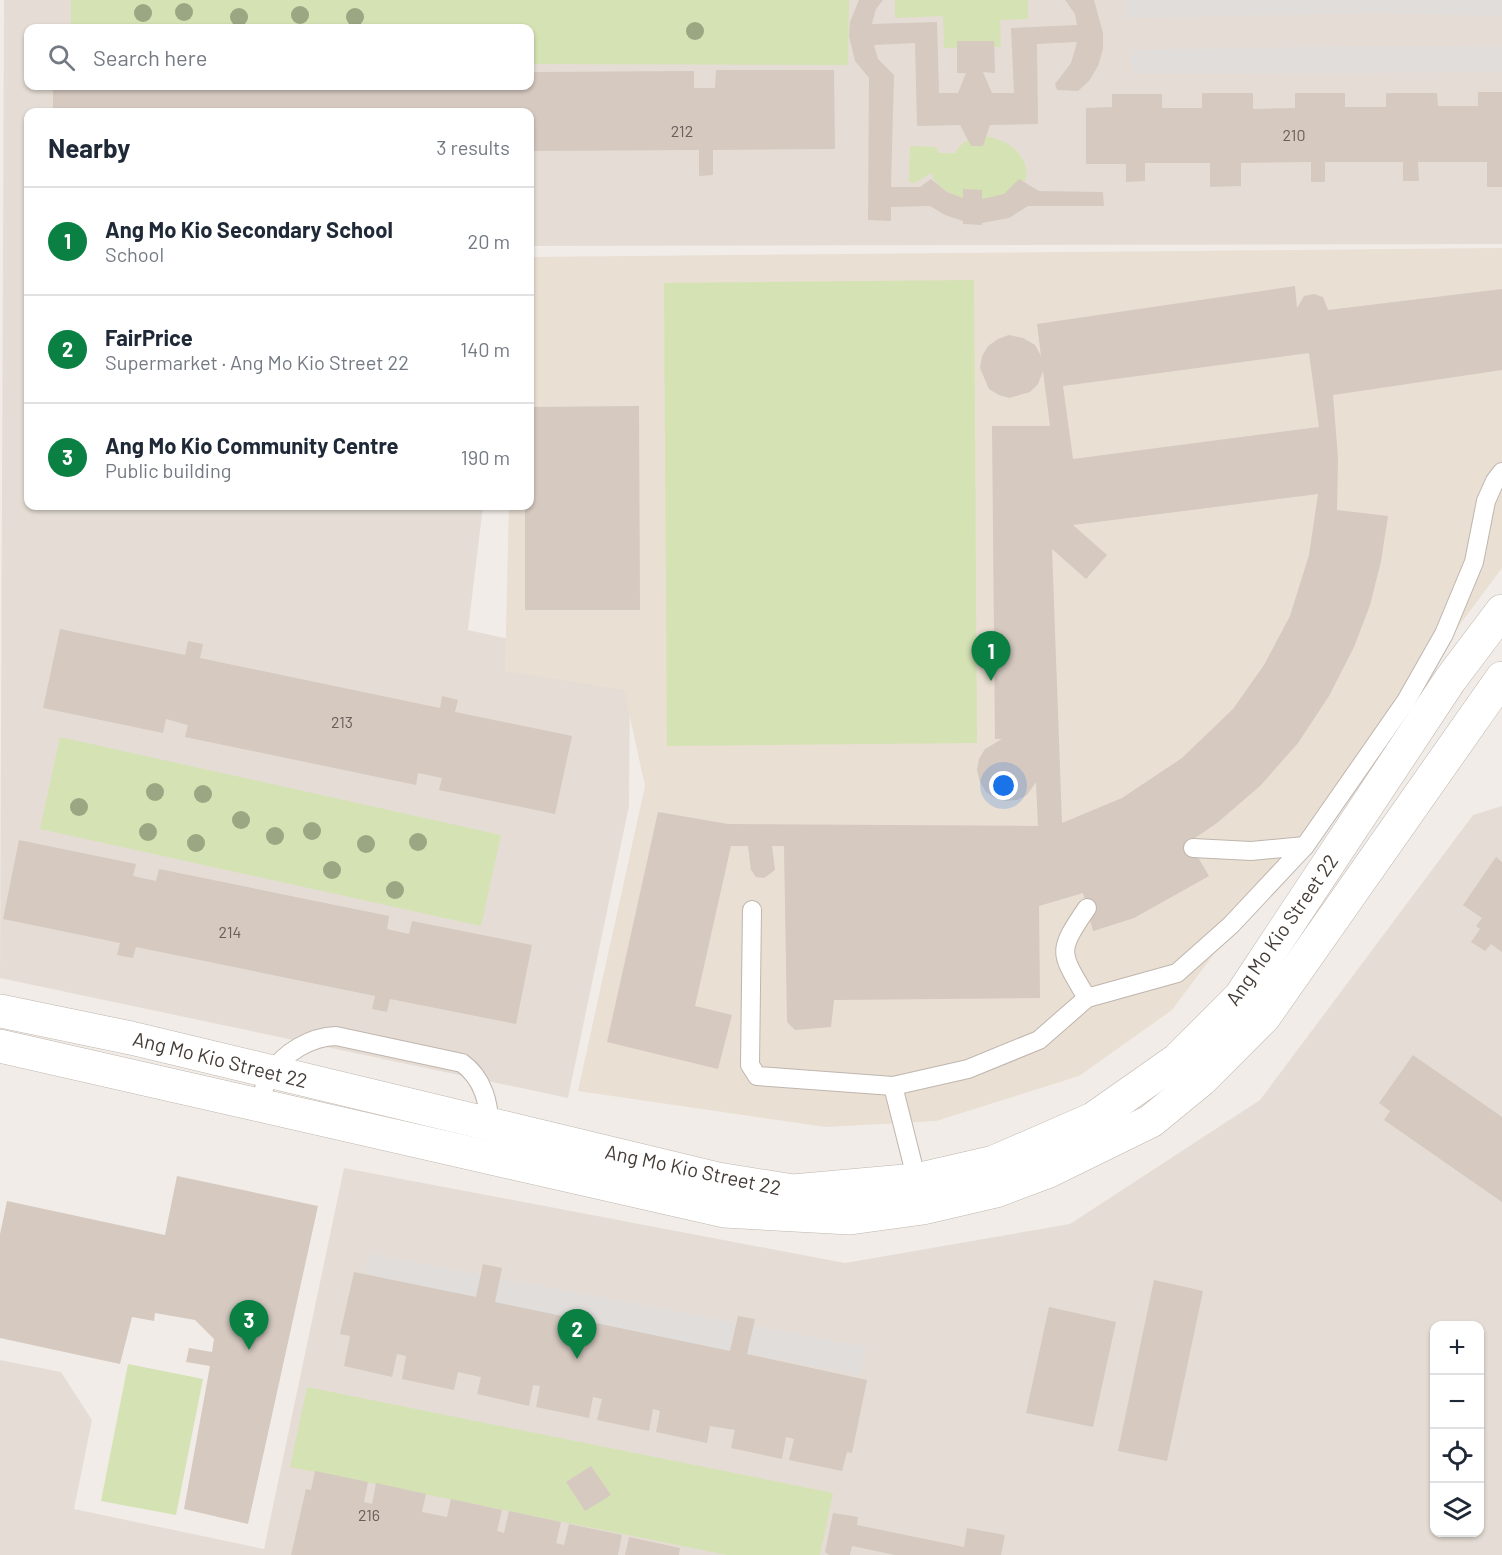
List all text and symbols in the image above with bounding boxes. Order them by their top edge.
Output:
search box [24,24,534,90]
icon: search [45,41,78,74]
text: Search here [93,44,207,70]
house number: 212 [671,121,693,140]
house number: 210 [1283,125,1306,144]
text: Nearby [48,132,130,163]
text: 3 results [436,135,510,159]
text: Ang Mo Kio Secondary School [105,216,393,242]
text: 1 [64,229,71,253]
text: 20 m [467,229,510,253]
text: School [105,242,164,266]
text: FairPrice [105,324,193,350]
text: 2 [62,337,73,361]
text: 140 m [460,337,510,361]
text: Supermarket · Ang Mo Kio Street 22 [105,350,409,374]
text: Ang Mo Kio Community Centre [105,432,399,458]
text: 3 [62,445,73,469]
text: 190 m [461,445,510,469]
text: Public building [105,458,231,482]
pin: 1 [972,632,1010,681]
house number: 213 [331,712,353,731]
your location [989,771,1018,800]
street label: Ang Mo Kio Street 22 [1220,849,1342,1010]
house number: 214 [219,922,241,941]
street label: Ang Mo Kio Street 22 [130,1026,310,1092]
street label: Ang Mo Kio Street 22 [603,1139,783,1199]
pin: 3 [230,1300,268,1350]
pin: 2 [558,1310,596,1359]
map controls [1430,1321,1484,1537]
button: + [1430,1321,1484,1375]
button: − [1430,1375,1484,1429]
button: locate [1430,1429,1484,1483]
button: layers [1430,1483,1484,1537]
house number: 216 [358,1505,380,1524]

